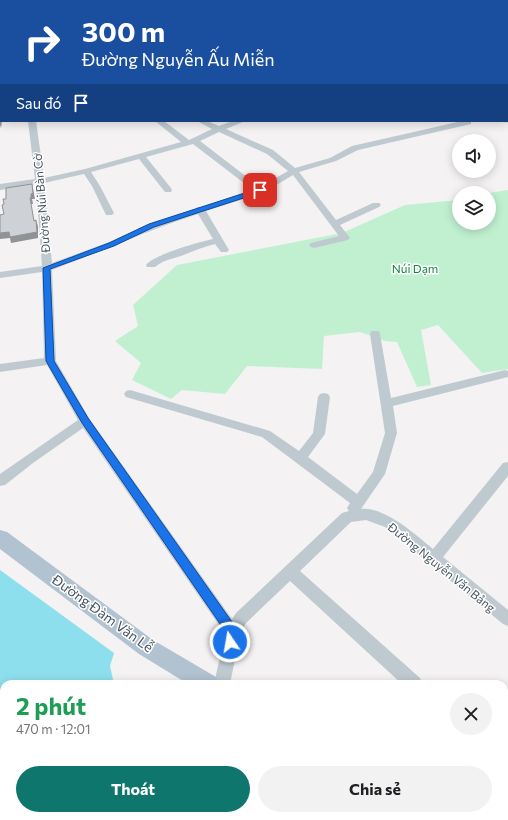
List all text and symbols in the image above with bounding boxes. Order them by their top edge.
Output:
text: 300 m [82,14,165,48]
icon: right [16,16,68,68]
text: Đường Nguyễn Ấu Miễn [82,48,275,70]
icon: arrive [70,92,92,114]
text: Sau đó [16,94,62,112]
map controls [452,134,496,230]
button: sound [452,134,496,178]
street label: Đường Núi Bàn Cờ [30,152,52,254]
pin [243,173,277,207]
icon: arrive [249,179,271,201]
button: layers [452,186,496,230]
park label: Núi Dạm [392,261,438,275]
street label: Đường Nguyễn Văn Bảng [385,519,499,615]
street label: Đường Đàm Văn Lễ [48,570,157,655]
position arrow [209,621,251,663]
text: 2 phút [16,691,86,720]
button: close [450,693,492,735]
text: 470 m · 12:01 [16,721,91,737]
button: Thoát [16,766,250,812]
button: Chia sẻ [258,766,492,812]

